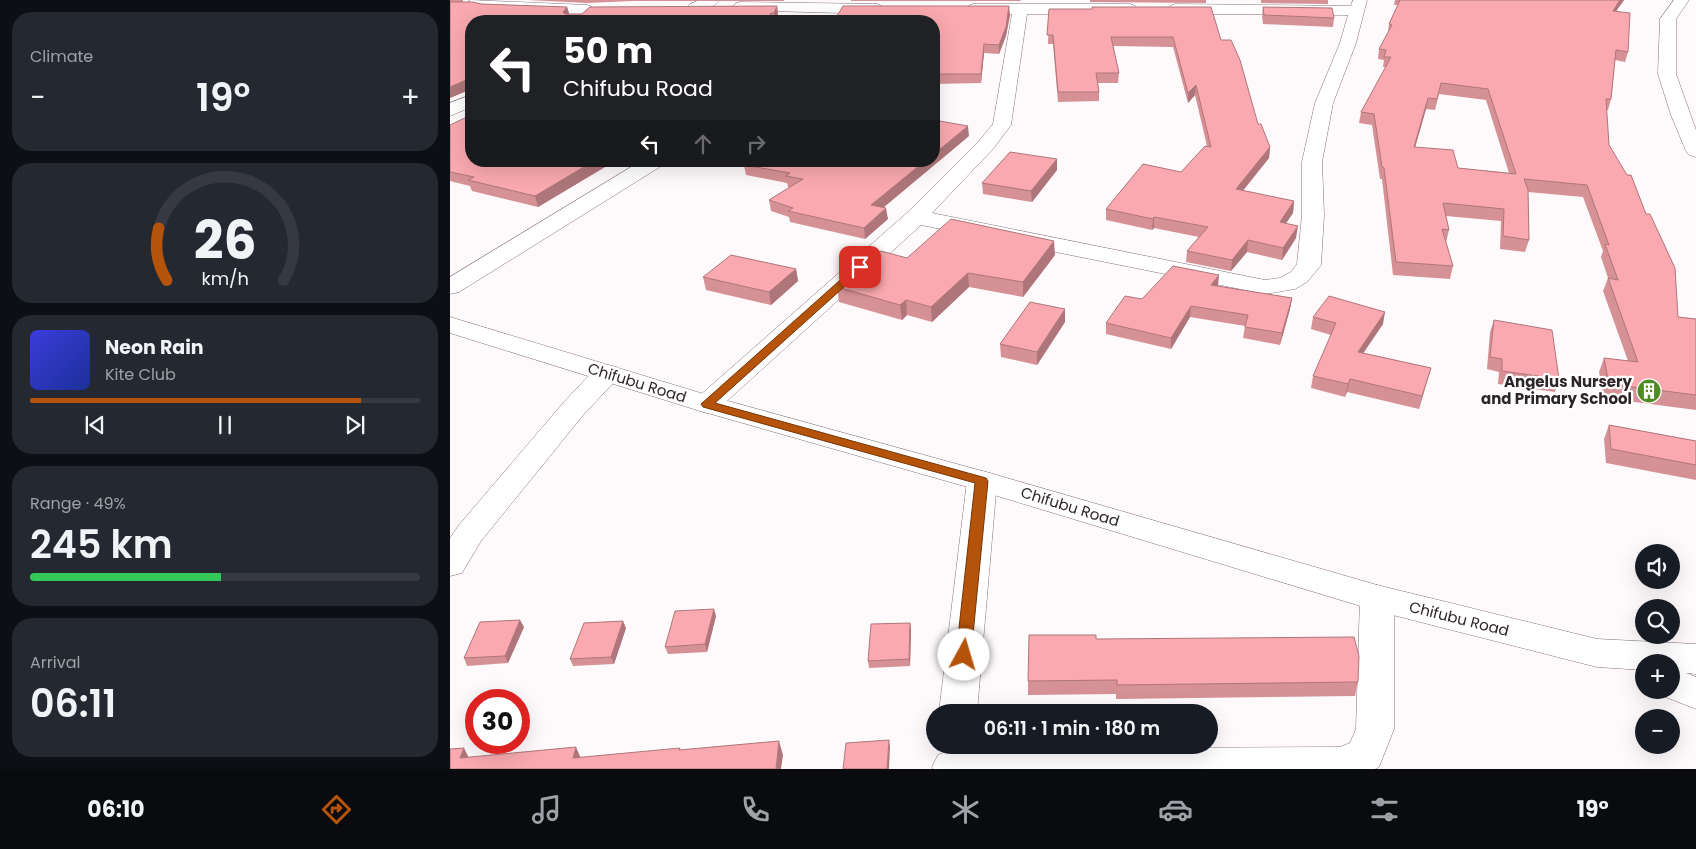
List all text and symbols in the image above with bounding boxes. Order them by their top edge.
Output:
text: 50 m [563,26,653,75]
icon: left [480,35,545,100]
text: Climate [30,45,93,68]
text: 19° [196,71,250,124]
text: Chifubu Road [563,73,713,104]
text: − [30,78,45,117]
text: + [401,78,420,117]
icon: left [636,130,664,158]
icon: ahead [689,130,717,158]
icon: right [742,130,770,158]
text: 26 [194,204,256,277]
pin [839,246,881,288]
icon: arrive [846,253,874,281]
text: km/h [201,266,249,291]
text: Neon Rain [105,334,204,361]
street label: Chifubu Road [585,358,689,407]
text: Kite Club [105,363,176,386]
place label: Angelus Nursery and Primary School [1481,371,1633,409]
building icon: Angelus Nursery and Primary School [1636,378,1662,404]
icon: previous [81,411,109,439]
icon: pause [211,411,239,439]
icon: next [341,411,369,439]
street label: Chifubu Road [1018,482,1122,531]
text: Range · 49% [30,492,126,515]
text: 245 km [30,518,172,571]
map controls [1635,544,1680,754]
button: sound [1635,544,1680,589]
street label: Chifubu Road [1407,596,1511,641]
button: search [1635,599,1680,644]
position arrow [937,628,989,680]
text: Arrival [30,651,80,674]
button: + [1635,654,1680,699]
text: 06:11 [30,677,116,730]
speed limit sign: 30 [465,689,530,754]
button: − [1635,709,1680,754]
text: 06:11 · 1 min · 180 m [984,715,1160,742]
icon: directions [319,792,354,827]
icon: music [529,792,564,827]
icon: phone [738,792,773,827]
icon: climate [948,792,983,827]
icon: car [1158,792,1193,827]
icon: filters [1367,792,1402,827]
text: 06:10 [87,794,145,825]
text: 19° [1577,794,1609,825]

